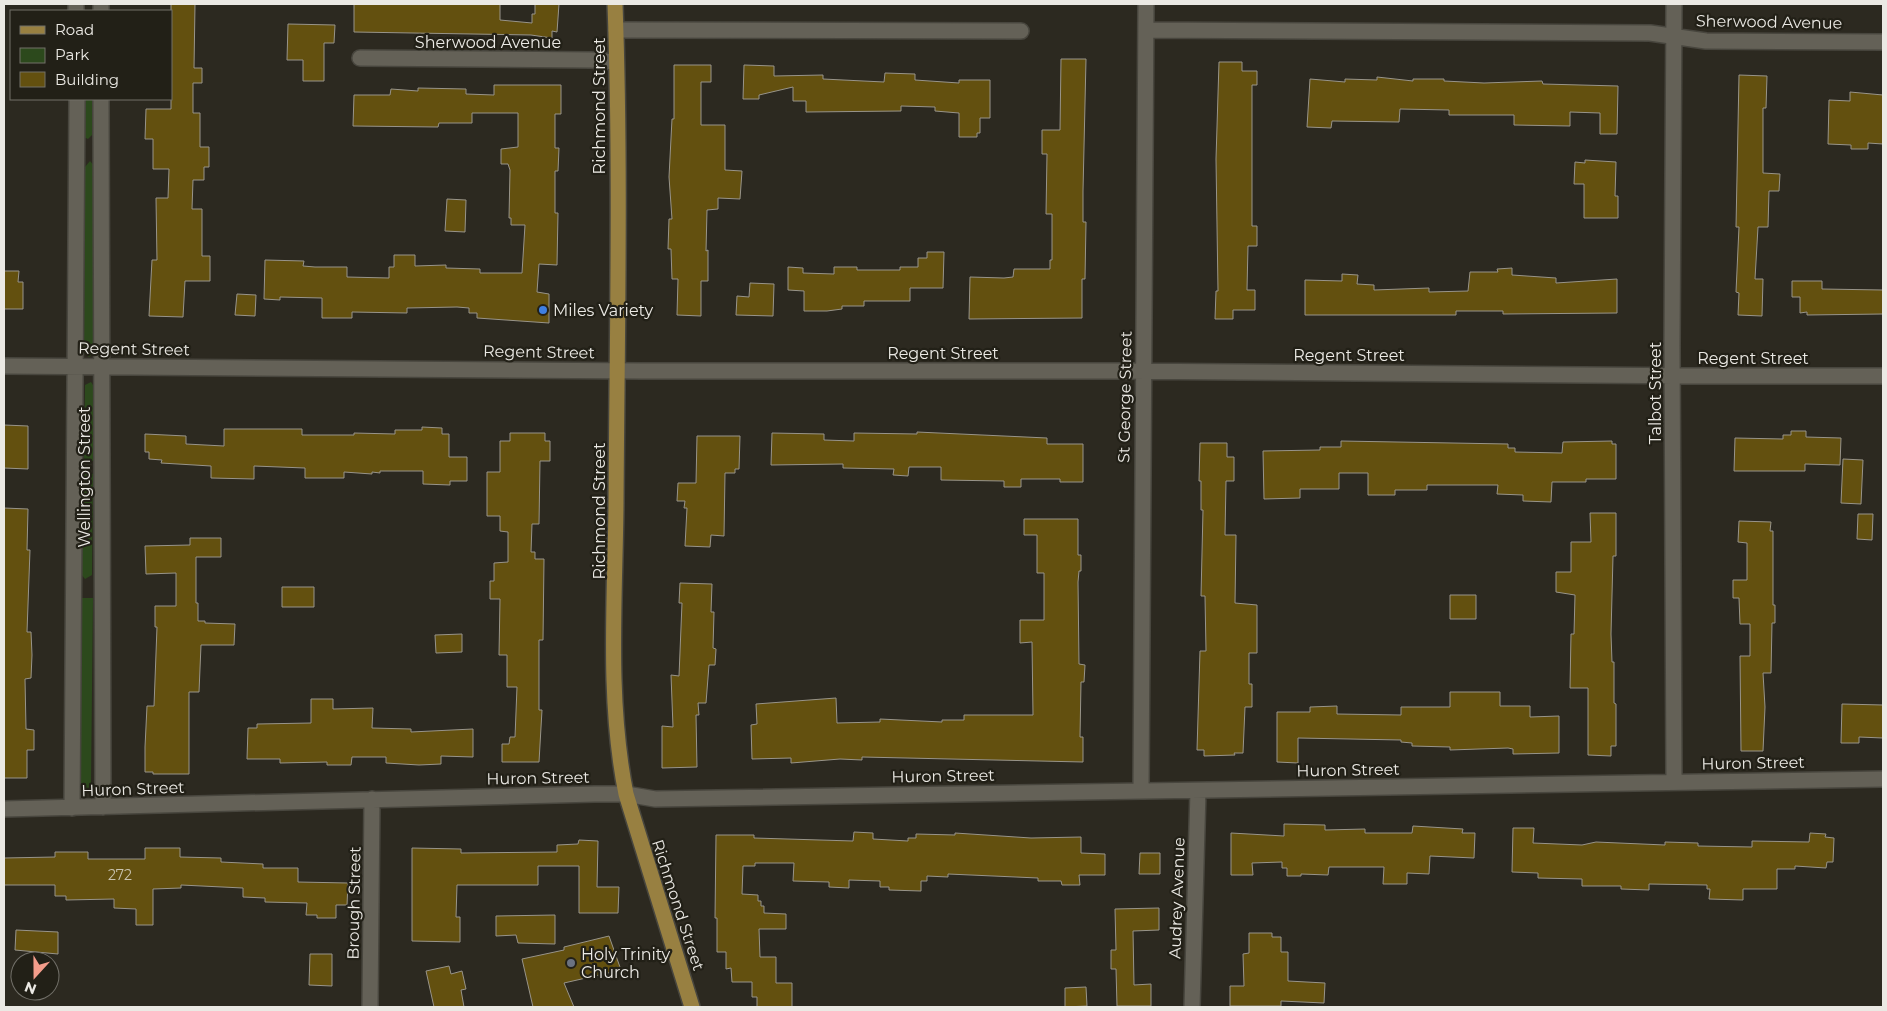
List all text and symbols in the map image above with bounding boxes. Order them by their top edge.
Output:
legend [10,10,172,100]
street label: Sherwood Avenue [1696,11,1842,33]
text: Road [55,20,94,39]
street label: Sherwood Avenue [415,33,561,52]
street label: Richmond Street [590,37,609,174]
text: Park [55,45,89,64]
text: Building [55,70,119,89]
place label: Miles Variety [553,301,653,320]
marker: Miles Variety [537,304,549,316]
street label: St George Street [1114,330,1136,463]
street label: Regent Street [78,339,191,359]
street label: Talbot Street [1646,341,1665,444]
street label: Regent Street [483,342,596,362]
street label: Regent Street [887,344,999,363]
street label: Regent Street [1293,346,1405,365]
street label: Regent Street [1697,349,1809,368]
street label: Wellington Street [75,406,94,547]
street label: Richmond Street [590,442,609,579]
street label: Huron Street [1701,753,1805,773]
street label: Huron Street [1296,760,1400,780]
street label: Huron Street [891,766,995,786]
street label: Huron Street [486,768,590,788]
street label: Huron Street [81,778,185,800]
street label: Richmond Street [648,837,708,973]
street label: Audrey Avenue [1165,837,1189,959]
street label: Brough Street [344,846,364,960]
house number: 272 [108,866,132,884]
place label: Holy Trinity Church [581,945,671,982]
north arrow [10,951,60,1001]
marker: Holy Trinity Church [565,957,577,969]
text: N [22,978,39,999]

